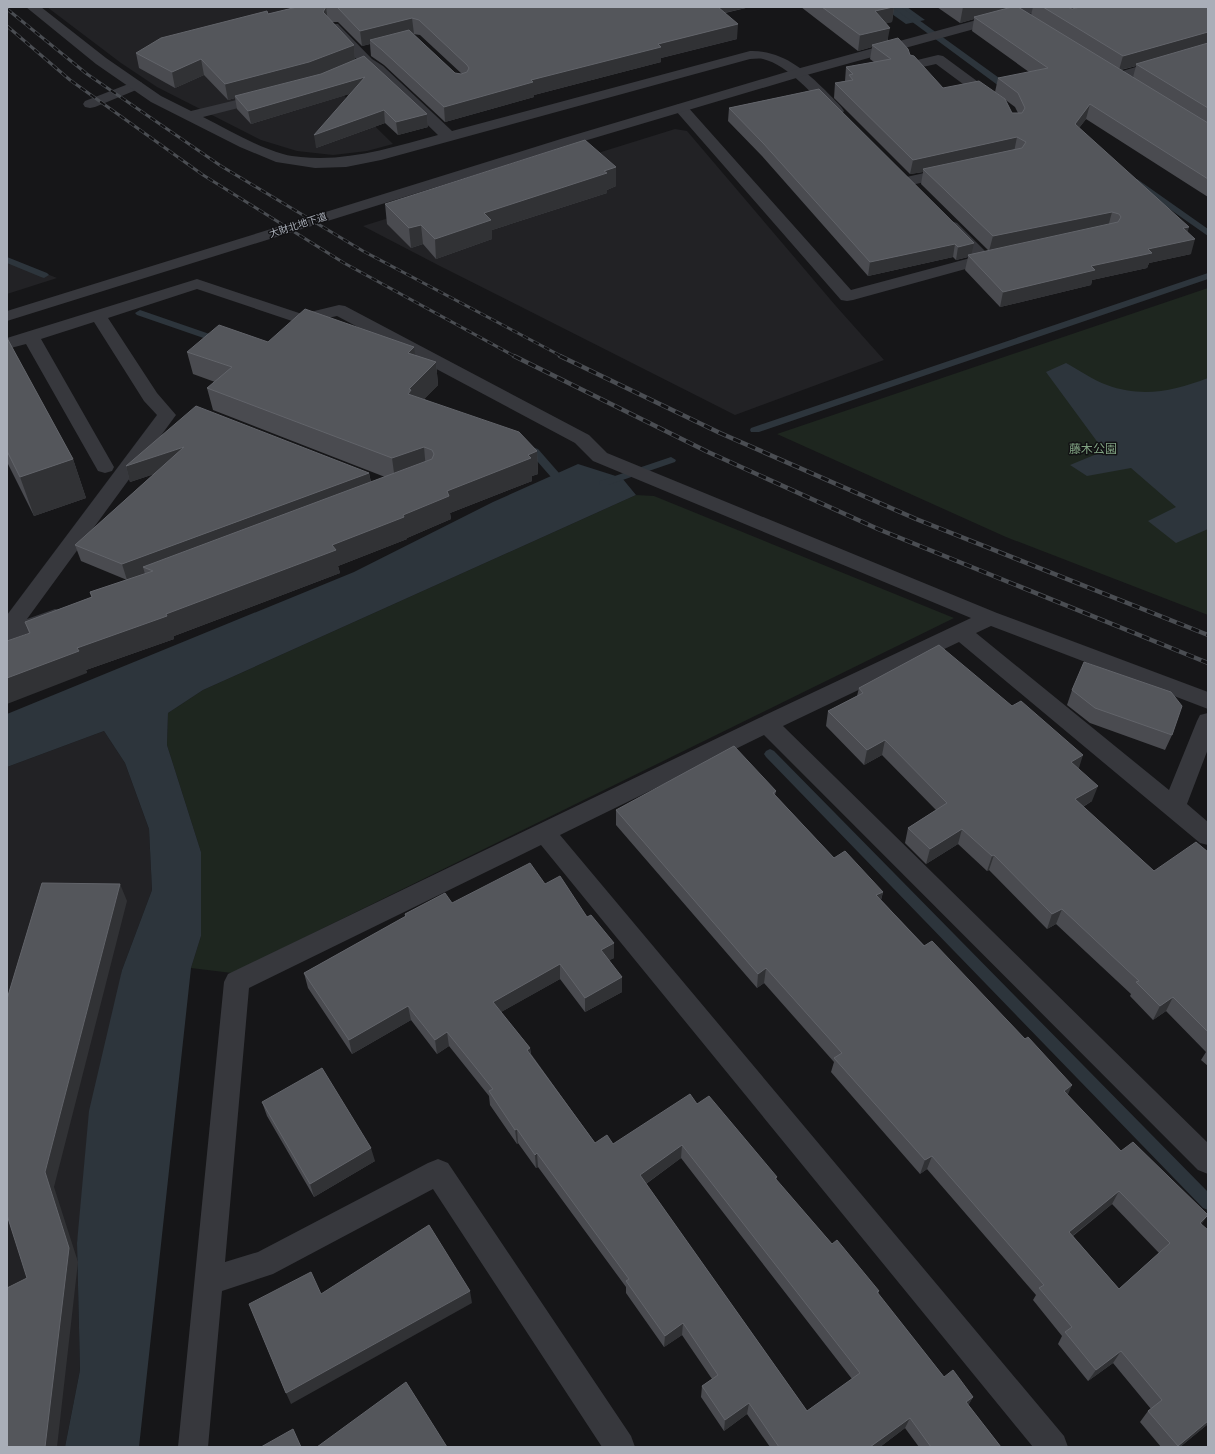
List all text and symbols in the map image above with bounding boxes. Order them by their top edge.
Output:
street label: 大財北地下道 [268,210,328,240]
park label: 藤木公園 [1069,442,1117,455]

